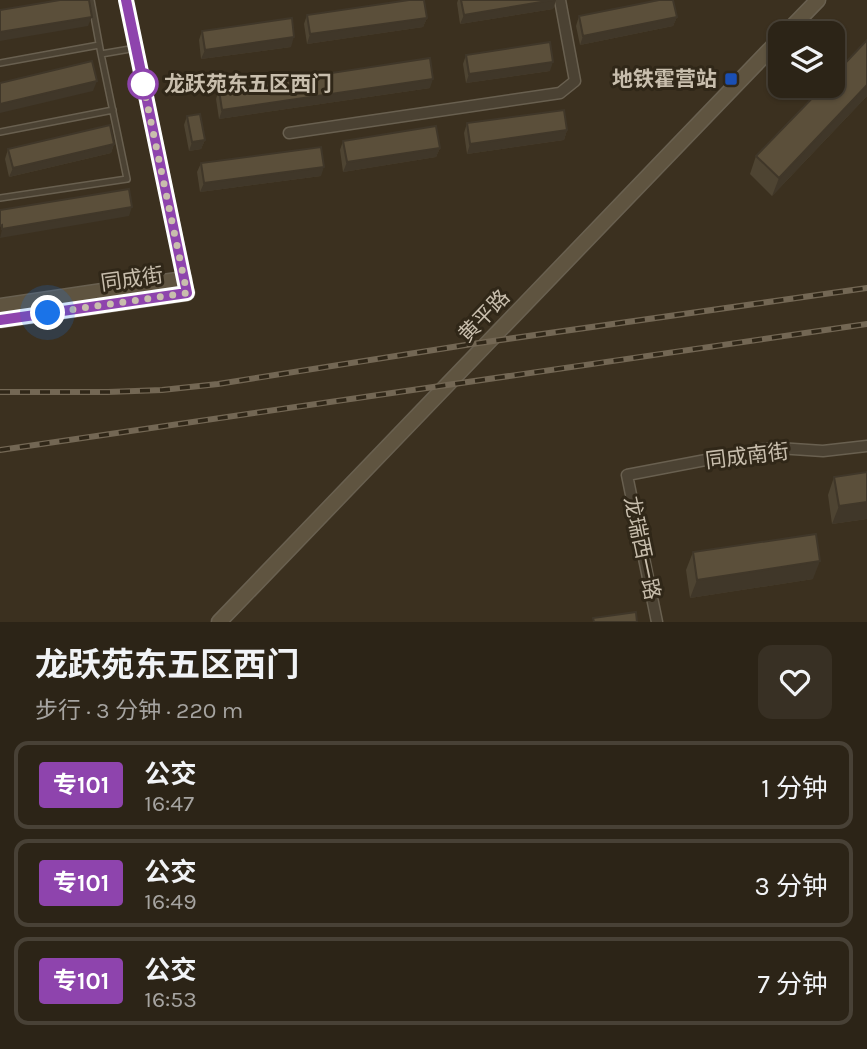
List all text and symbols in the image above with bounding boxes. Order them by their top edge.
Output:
map controls [768,21,845,98]
button: layers [768,21,845,98]
place label: 地铁霍营站 [612,67,717,91]
marker: 龙跃苑东五区西门 [128,69,158,99]
marker: 地铁霍营站 [723,71,739,87]
place label: 龙跃苑东五区西门 [164,72,332,96]
street label: 同成街 [99,263,165,295]
street label: 黄平路 [453,285,515,347]
your location [30,295,65,330]
street label: 同成南街 [704,439,790,473]
street label: 龙瑞西一路 [619,494,665,602]
button: heart [758,645,832,719]
text: 龙跃苑东五区西门 [35,646,299,684]
text: 步行 · 3 分钟 · 220 m [35,697,243,724]
text: 公交 [144,759,196,790]
text: 专101 [53,771,109,799]
text: 1 分钟 [761,773,828,804]
text: 16:47 [144,790,194,817]
text: 公交 [144,857,196,888]
text: 专101 [53,869,109,897]
text: 3 分钟 [754,871,828,902]
text: 16:49 [144,888,197,915]
text: 公交 [144,955,196,986]
text: 专101 [53,967,109,995]
text: 7 分钟 [758,969,828,1000]
text: 16:53 [144,986,197,1013]

